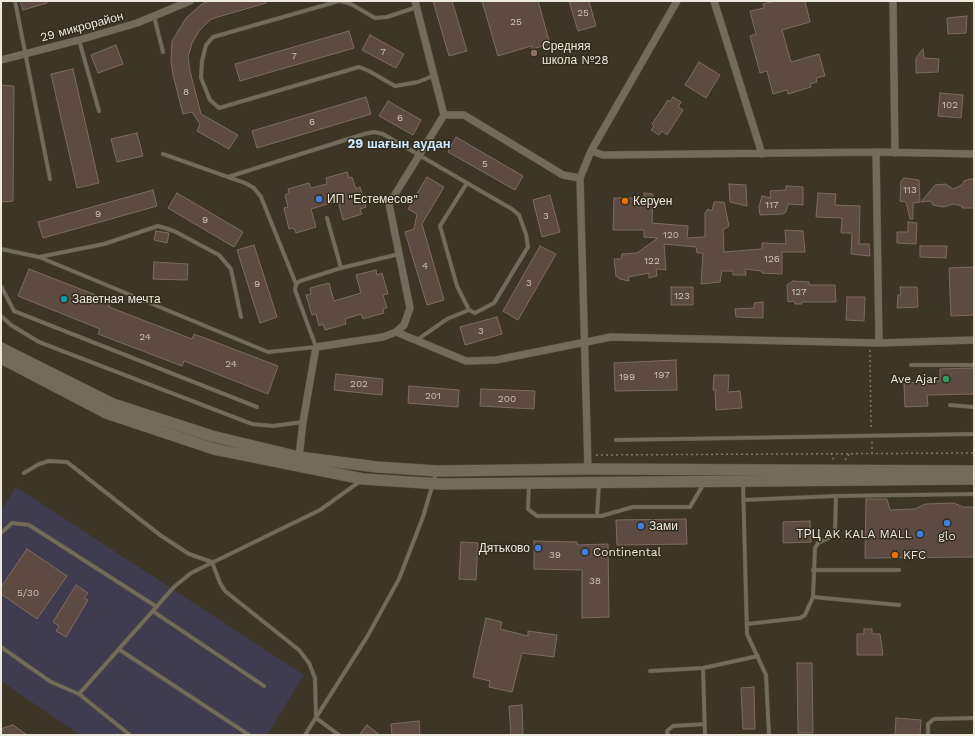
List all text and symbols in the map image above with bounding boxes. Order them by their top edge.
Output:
house number: 25 [577,7,589,19]
street label: 29 микрорайон [39,9,125,45]
house number: 25 [510,16,522,28]
place label: Средняя школа №28 [542,39,609,67]
house number: 7 [380,46,386,58]
marker: Средняя школа №28 [529,48,539,58]
house number: 7 [291,50,297,62]
house number: 8 [183,86,189,98]
house number: 102 [942,99,958,111]
house number: 6 [397,112,403,124]
house number: 6 [309,116,315,128]
district label: 29 шағын аудан [347,136,451,152]
house number: 5 [482,158,488,170]
house number: 113 [903,184,917,196]
place label: ИП "Естемесов" [327,192,418,206]
marker: ИП "Естемесов" [314,194,324,204]
place label: Керуен [633,194,672,208]
marker: Керуен [620,196,630,206]
house number: 117 [765,199,779,211]
house number: 9 [95,208,101,220]
house number: 3 [543,210,549,222]
house number: 9 [202,214,208,226]
house number: 120 [663,229,679,241]
house number: 126 [764,253,780,265]
house number: 122 [644,255,660,267]
house number: 4 [422,260,428,272]
house number: 3 [526,277,532,289]
house number: 9 [254,278,260,290]
house number: 127 [791,286,807,298]
house number: 123 [674,290,690,302]
place label: Заветная мечта [72,292,161,306]
marker: Заветная мечта [59,294,69,304]
house number: 3 [478,325,484,337]
house number: 24 [139,331,151,343]
house number: 24 [225,358,237,370]
house number: 197 [654,369,670,381]
house number: 199 [619,371,635,383]
place label: Ave Ajar [890,372,938,386]
marker: Ave Ajar [941,374,951,384]
house number: 202 [350,378,368,390]
house number: 201 [425,390,441,402]
house number: 200 [498,393,516,405]
marker: glo [942,518,952,528]
place label: Зами [649,519,678,533]
marker: Зами [636,521,646,531]
place label: ТРЦ AK KALA MALL [796,527,912,541]
marker: ТРЦ AK KALA MALL [915,529,925,539]
place label: glo [938,529,956,543]
place label: Дятьково [479,541,530,555]
marker: Дятьково [533,543,543,553]
place label: Continental [593,545,661,559]
marker: Continental [580,547,590,557]
place label: KFC [903,548,926,562]
house number: 39 [549,549,561,561]
marker: KFC [890,550,900,560]
house number: 38 [589,575,601,587]
house number: 5/30 [17,587,39,599]

